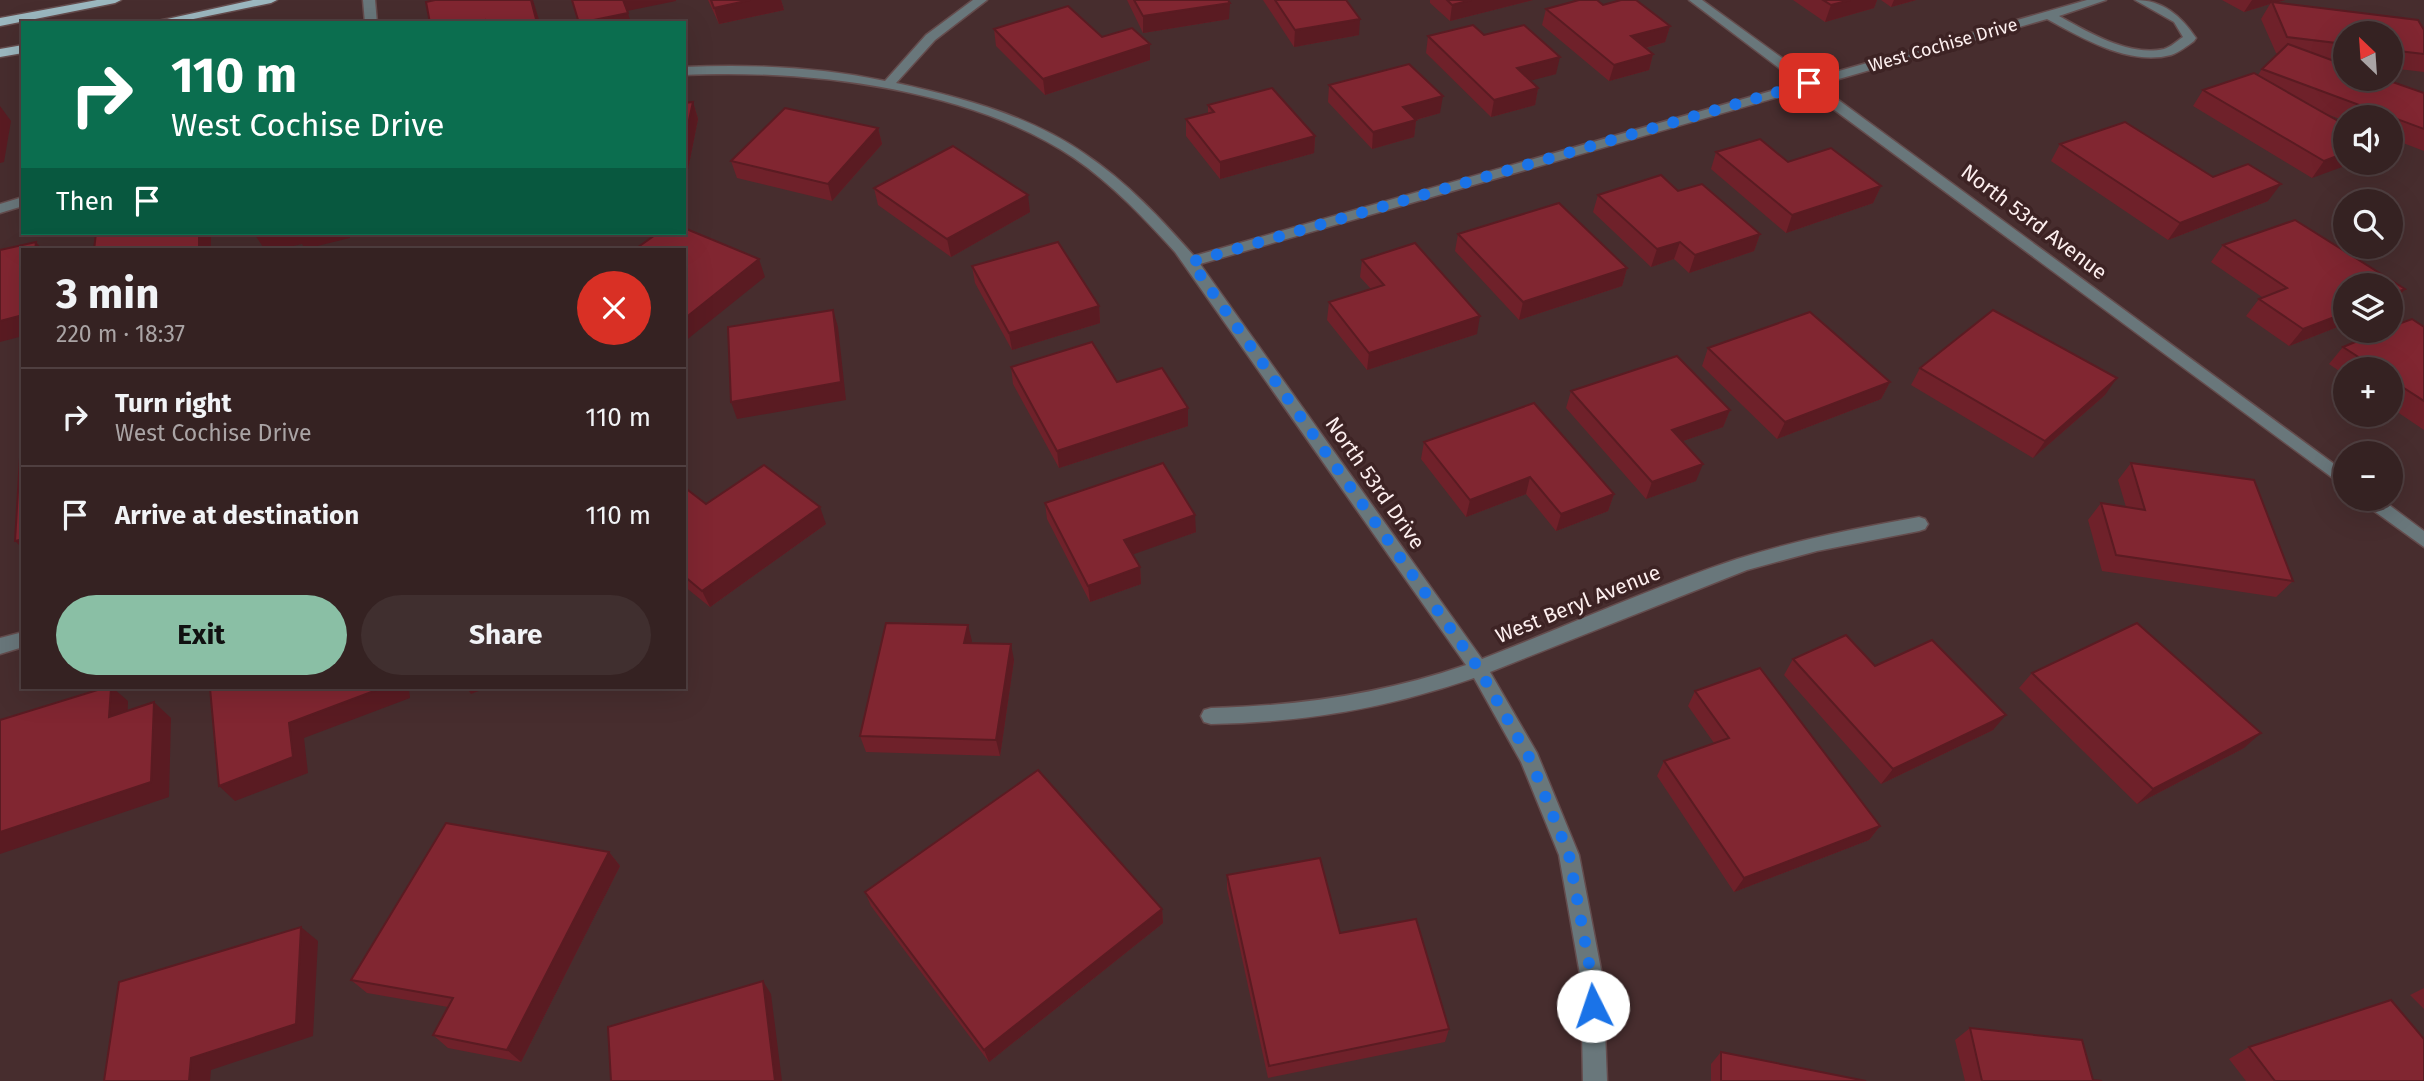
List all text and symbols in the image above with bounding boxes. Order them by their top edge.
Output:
street label: West Cochise Drive [1866,13,2020,77]
north arrow [2333,21,2403,91]
map controls [2333,21,2403,511]
text: 110 m [171,46,297,105]
icon: right [56,49,147,140]
pin [1779,53,1839,113]
icon: arrive [1790,64,1828,102]
button: sound [2333,105,2403,175]
text: West Cochise Drive [171,106,444,144]
street label: North 53rd Avenue [1956,159,2112,285]
icon: arrive [128,182,166,220]
text: Then [56,186,114,217]
button: search [2333,189,2403,259]
text: 3 min [56,269,159,319]
button: close [577,271,651,345]
button: layers [2333,273,2403,343]
text: 220 m · 18:37 [56,320,185,348]
button: + [2333,357,2403,427]
text: Turn right [115,388,232,419]
icon: right [56,398,94,436]
text: 110 m [585,402,651,433]
street label: North 53rd Drive [1320,412,1430,554]
text: West Cochise Drive [115,419,312,447]
button: − [2333,441,2403,511]
icon: arrive [56,496,94,534]
text: Arrive at destination [115,500,359,531]
text: 110 m [585,500,651,531]
street label: West Beryl Avenue [1492,559,1664,649]
button: Exit [56,595,347,675]
button: Share [361,595,651,675]
position arrow [1556,969,1630,1043]

